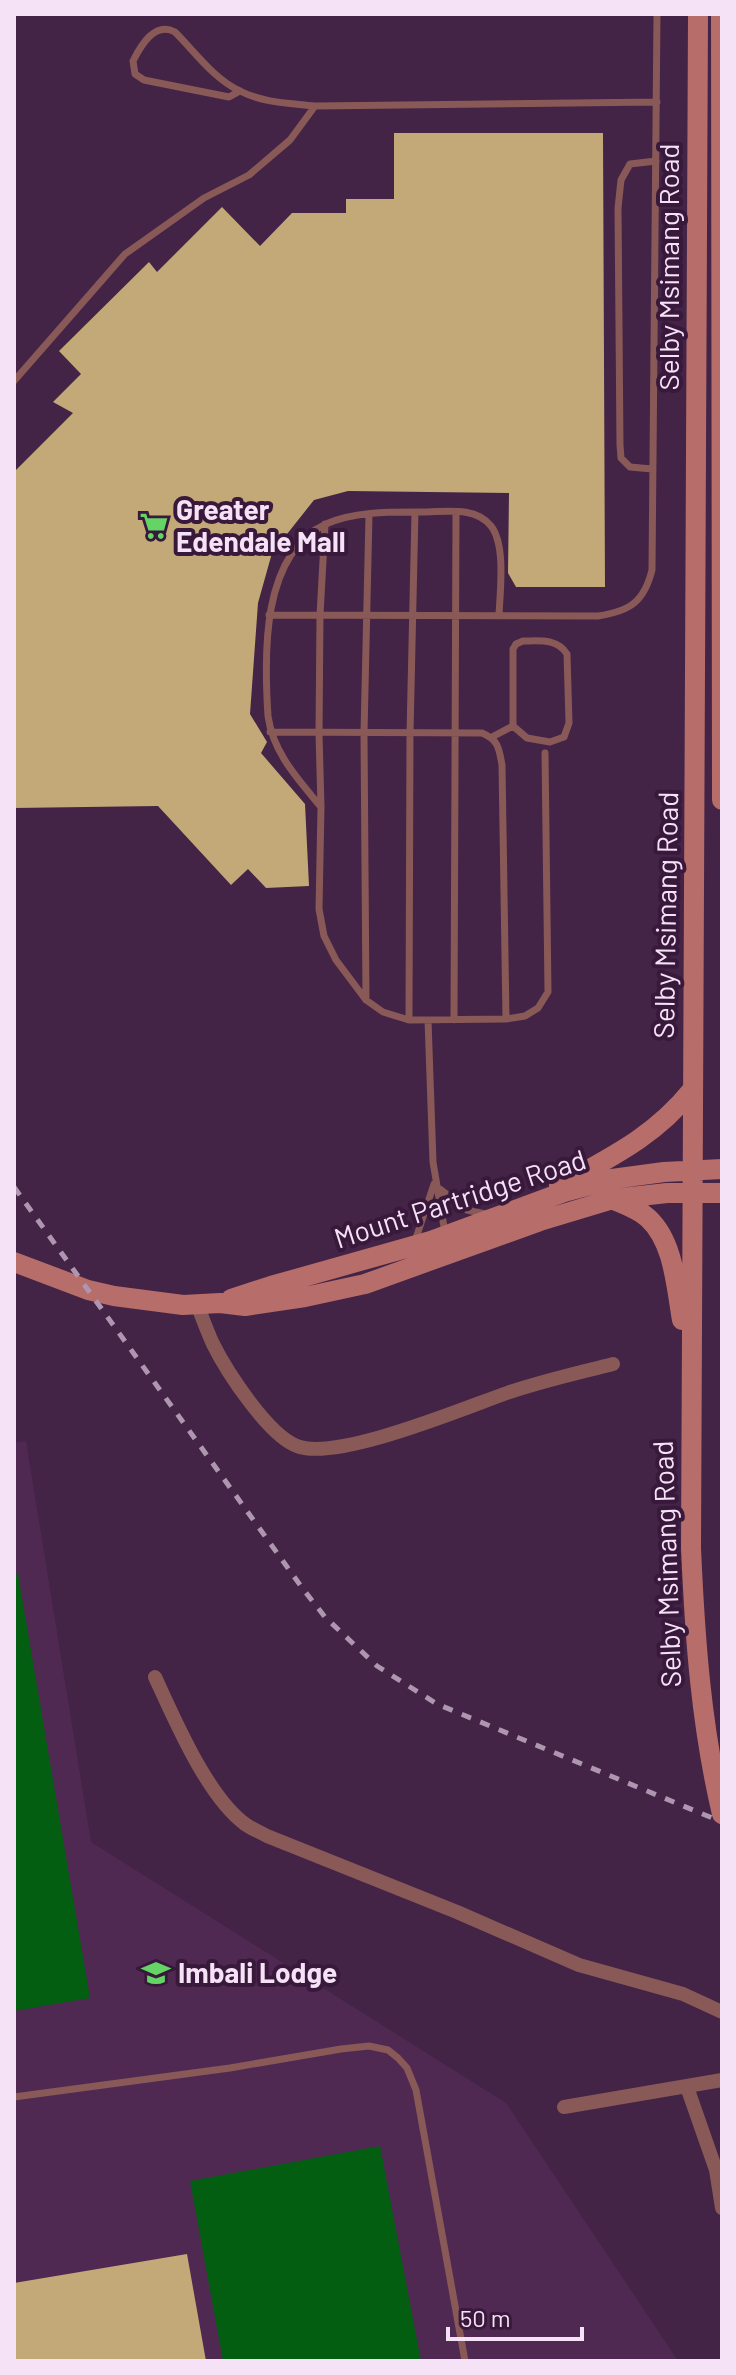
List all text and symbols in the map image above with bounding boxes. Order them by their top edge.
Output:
street label: Selby Msimang Road [651,144,685,390]
place label: Greater Edendale Mall [176,492,346,558]
supermarket icon: Greater Edendale Mall [139,511,169,541]
street label: Selby Msimang Road [646,791,684,1039]
street label: Mount Partridge Road [329,1141,590,1255]
street label: Selby Msimang Road [645,1440,687,1688]
place label: Imbali Lodge [178,1955,337,1989]
school or university icon: Imbali Lodge [141,1958,171,1988]
scale bar [448,2291,582,2341]
text: 50 m [460,2303,511,2332]

